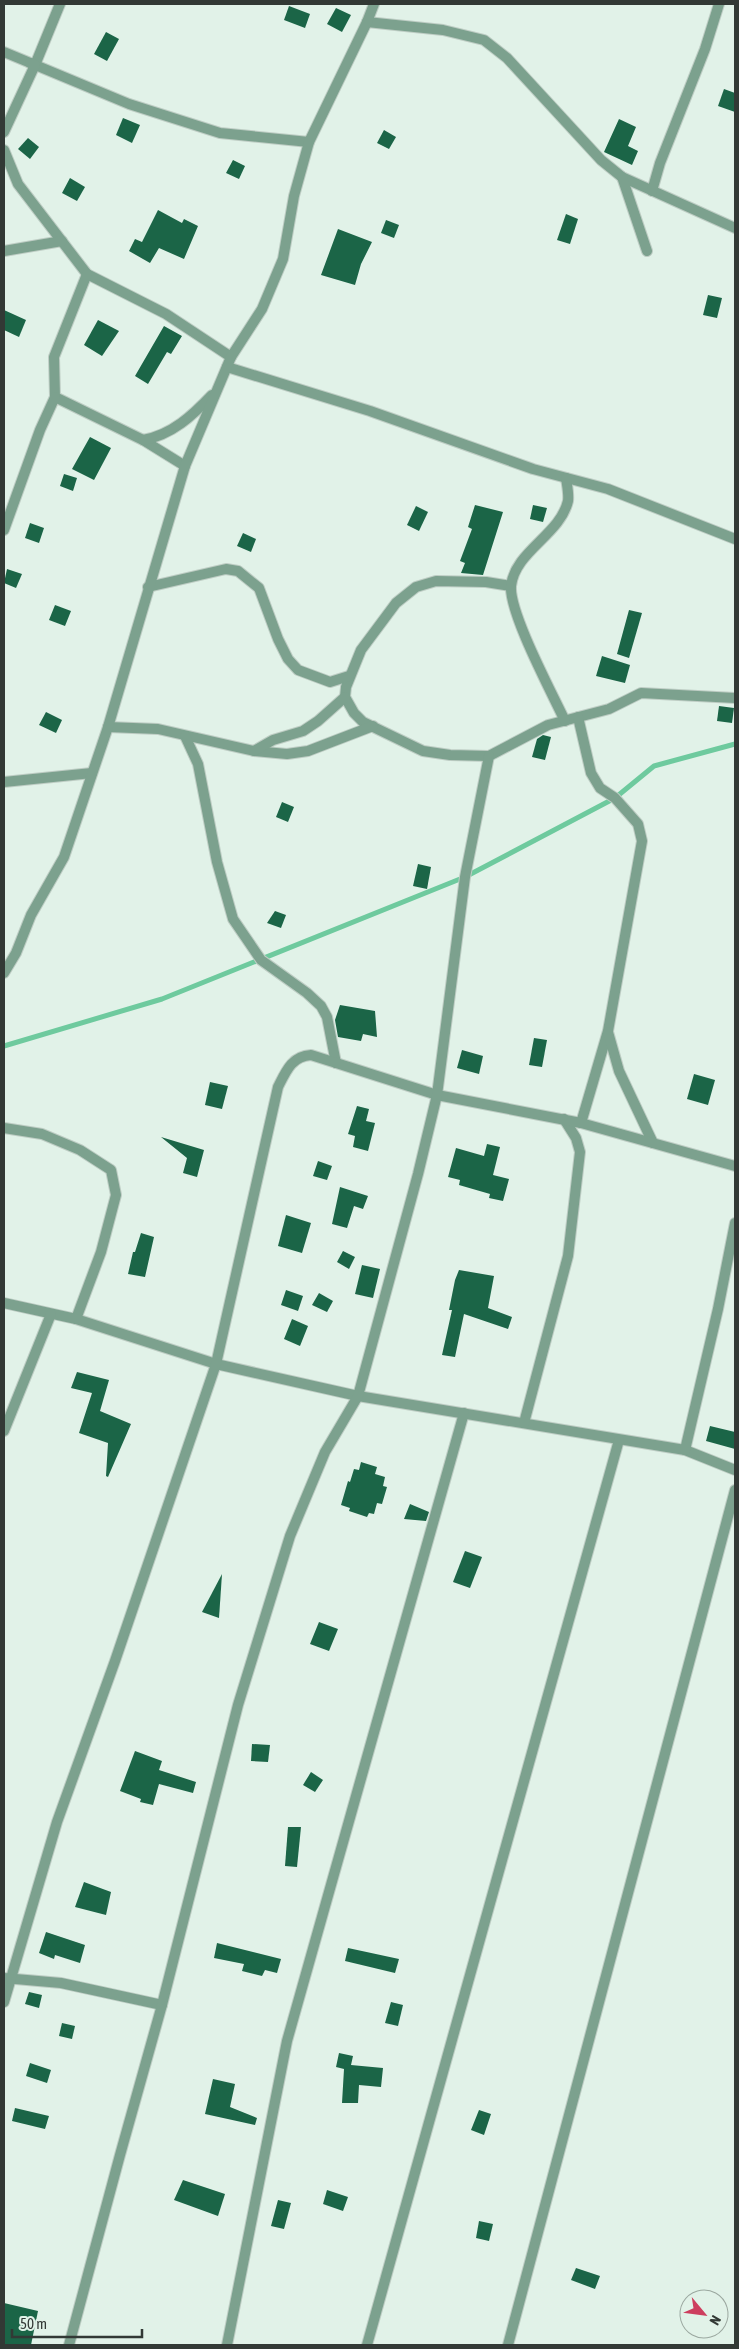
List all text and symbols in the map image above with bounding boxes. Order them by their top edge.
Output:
north arrow [679,2289,729,2339]
scale bar [12,2306,142,2338]
text: N [706,2313,724,2328]
text: 50 m [20,2315,47,2332]

